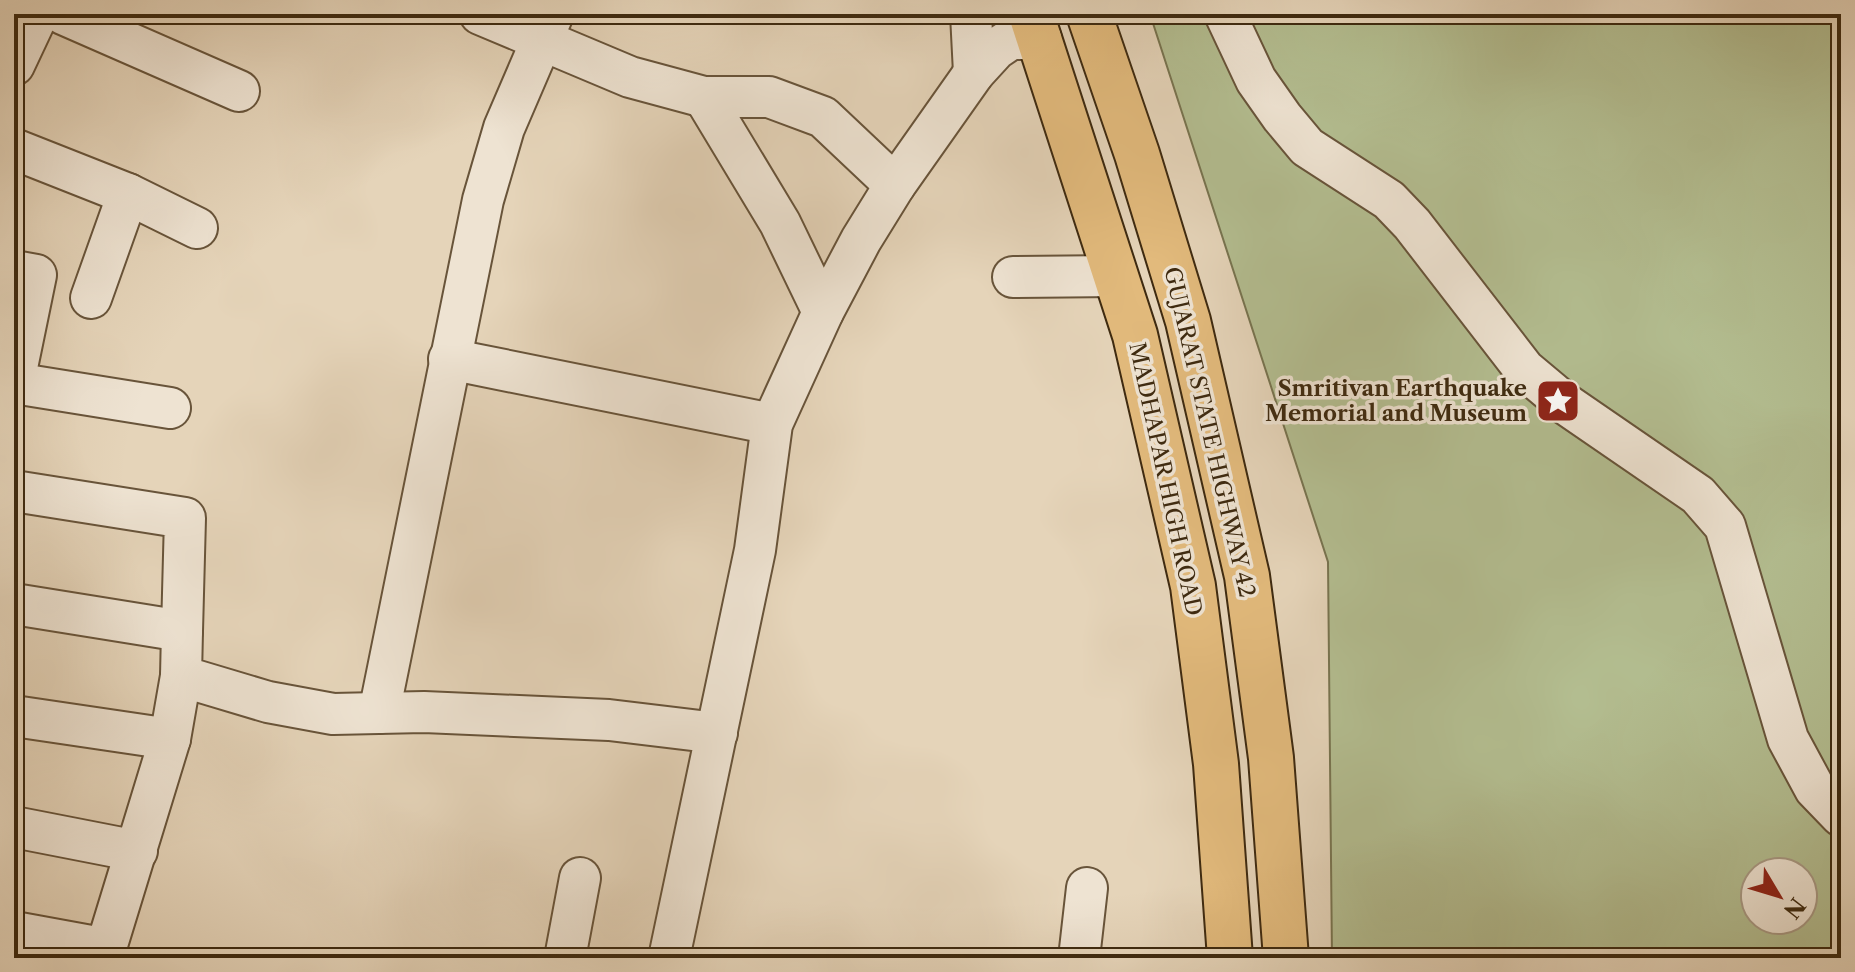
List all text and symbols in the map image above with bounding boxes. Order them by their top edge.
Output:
street label: GUJARAT STATE HIGHWAY 42 [1158,264,1261,600]
street label: MADHAPAR HIGH ROAD [1123,340,1208,618]
place label: Smritivan Earthquake Memorial and Museum [1265,375,1527,427]
place icon: Smritivan Earthquake Memorial and Museum [1534,377,1582,425]
north arrow [1739,856,1819,936]
text: N [1778,892,1811,924]

